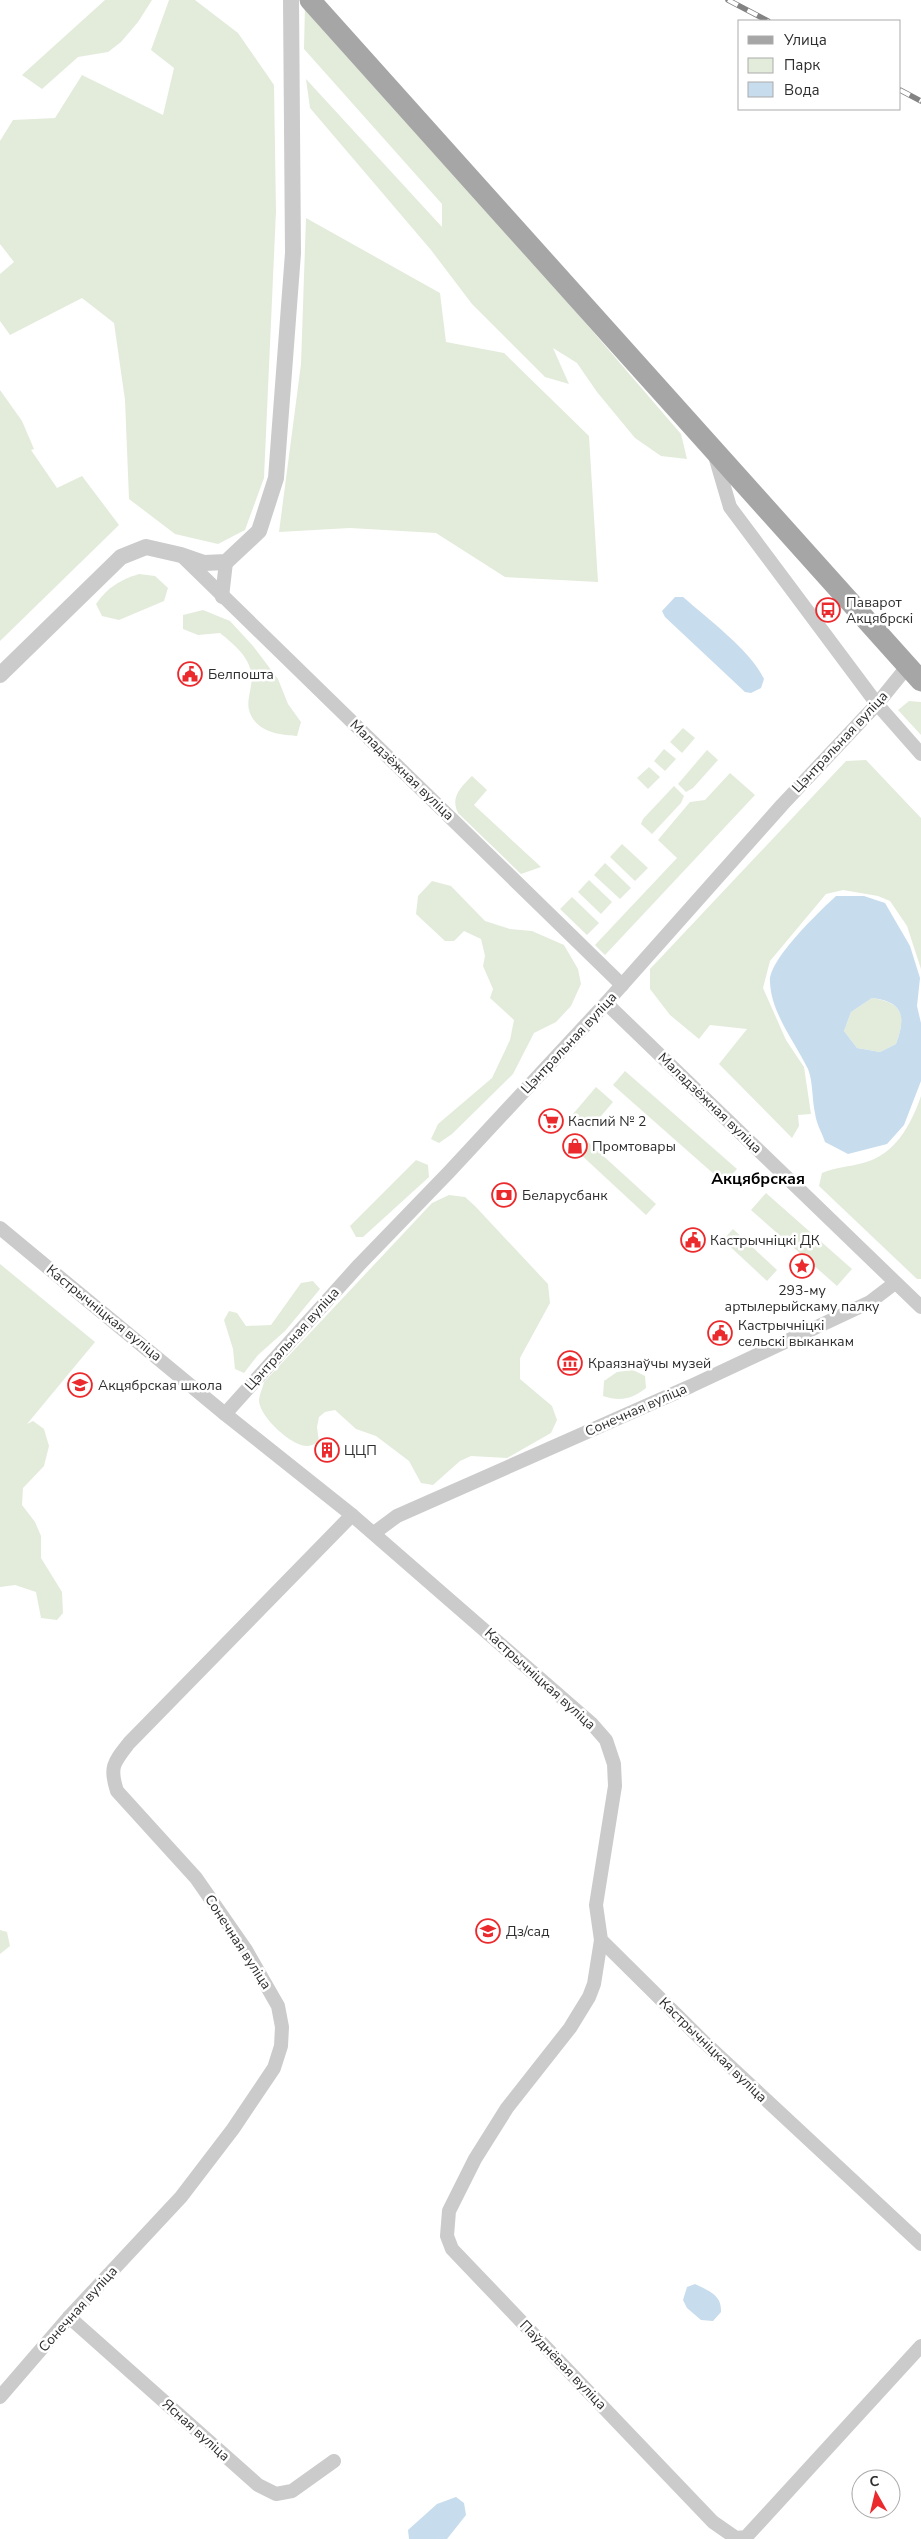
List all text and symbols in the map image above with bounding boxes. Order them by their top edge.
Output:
legend [738,20,901,110]
text: Улица [783,30,827,50]
text: Парк [784,55,820,75]
text: Вода [784,80,820,100]
place label: Паварот Акцябрскі [846,593,913,628]
bus stop icon: Паварот Акцябрскі [815,597,841,623]
public building icon: Белпошта [177,661,203,687]
place label: Белпошта [208,665,274,684]
street label: Цэнтральная вуліца [788,687,892,797]
street label: Маладзёжная вуліца [346,715,458,825]
street label: Цэнтральная вуліца [517,988,621,1098]
street label: Маладзёжная вуліца [654,1048,766,1158]
supermarket icon: Каспий № 2 [538,1108,564,1134]
place label: Каспий № 2 [568,1112,646,1131]
shop icon: Промтовары [562,1133,588,1159]
place label: Промтовары [592,1137,676,1156]
district label: Акцябрская [711,1168,805,1190]
bank icon: Беларусбанк [491,1182,517,1208]
place label: Беларусбанк [522,1186,608,1205]
public building icon: Кастрычніцкі ДК [680,1227,706,1253]
place label: Кастрычніцкі ДК [710,1231,820,1250]
place icon: 293-му артылерыйскаму палку [789,1253,815,1279]
street label: Кастрычніцкая вуліца [42,1260,166,1366]
place label: 293-му артылерыйскаму палку [725,1281,880,1316]
street label: Цэнтральная вуліца [241,1283,343,1395]
place label: Кастрычніцкі сельскі выканкам [738,1316,854,1351]
public building icon: Кастрычніцкі сельскі выканкам [707,1320,733,1346]
museum icon: Краязнаўчы музей [557,1350,583,1376]
place label: Краязнаўчы музей [588,1354,711,1373]
school or university icon: Акцябрская школа [67,1372,93,1398]
place label: Акцябрская школа [98,1376,222,1395]
street label: Сонечная вуліца [582,1379,690,1441]
building icon: ЦЦП [314,1437,340,1463]
place label: ЦЦП [344,1441,377,1460]
street label: Кастрычніцкая вуліца [480,1624,600,1734]
street label: Сонечная вуліца [200,1891,276,1993]
school or university icon: Дз/сад [475,1918,501,1944]
place label: Дз/сад [506,1922,549,1941]
street label: Кастрычніцкая вуліца [655,1993,771,2107]
street label: Сонечная вуліца [34,2262,122,2356]
street label: Паўднёвая вуліца [515,2316,611,2414]
street label: Ясная вуліца [158,2395,234,2465]
north arrow [851,2469,901,2519]
text: С [868,2471,881,2492]

